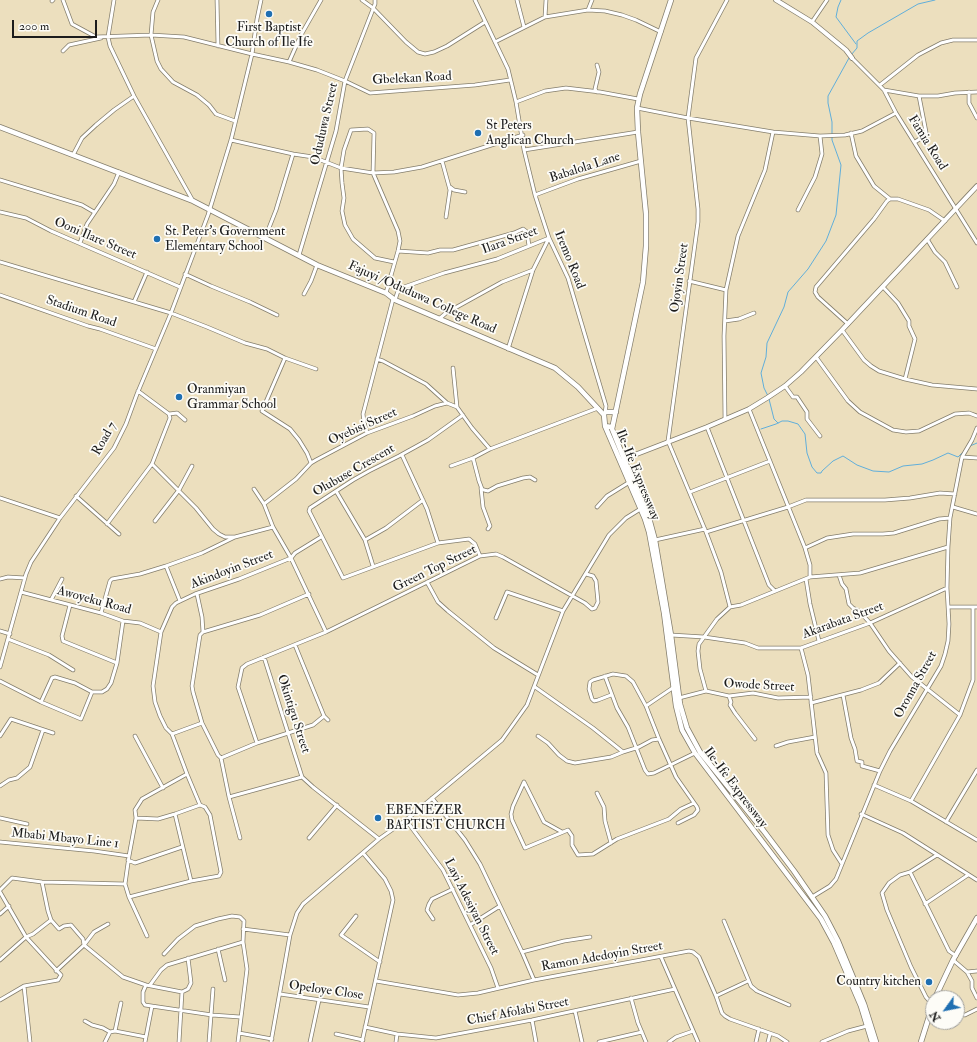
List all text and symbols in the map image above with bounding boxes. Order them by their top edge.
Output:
marker: First Baptist Church of Ile Ife [264,9,274,19]
scale bar [14,12,99,38]
text: 200 m [19,19,49,34]
place label: First Baptist Church of Ile Ife [225,20,313,51]
street label: Gbelekan Road [372,69,452,89]
street label: Oduduwa Street [308,81,342,167]
street label: Famia Road [904,113,950,173]
place label: St Peters Anglican Church [486,118,574,149]
marker: St Peters Anglican Church [473,128,483,138]
street label: Babalola Lane [548,149,622,187]
street label: Ooni Ilare Street [51,215,139,263]
place label: St. Peter's Government Elementary School [165,224,285,255]
street label: Ilara Street [480,224,540,258]
street label: Iremo Road [550,228,588,292]
marker: St. Peter's Government Elementary School [152,234,162,244]
street label: Ojoyin Street [667,242,693,314]
street label: Fajuyi /Oduduwa College Road [346,258,498,338]
street label: Stadium Road [44,293,118,331]
place label: Oranmiyan Grammar School [187,382,276,413]
marker: Oranmiyan Grammar School [174,392,184,402]
street label: Oyebisi Street [326,405,400,449]
street label: Road 7 [89,420,121,458]
street label: Ile-Ife Expressway [612,427,662,523]
street label: Olubuse Crescent [310,441,398,501]
street label: Green Top Street [391,542,479,596]
street label: Akindoyin Street [189,547,275,593]
street label: Awoyeku Road [55,584,133,618]
street label: Akarabata Street [800,599,886,643]
street label: Oronna Street [891,649,941,721]
street label: Okintigu Street [273,673,313,755]
street label: Owode Street [723,676,795,696]
street label: Ile-Ife Expressway [700,745,770,831]
place label: EBENEZER BAPTIST CHURCH [386,803,505,834]
marker: EBENEZER BAPTIST CHURCH [373,813,383,823]
street label: Mbabi Mbayo Line 1 [10,826,120,852]
street label: Layi Adesiyan Street [440,856,502,958]
street label: Ramon Adedoyin Street [540,939,664,975]
place label: Country kitchen [836,974,921,990]
marker: Country kitchen [924,977,934,987]
street label: Opeloye Close [288,978,364,1004]
north arrow [925,990,965,1030]
street label: Chief Afolabi Street [466,994,570,1030]
text: N [927,1009,943,1024]

